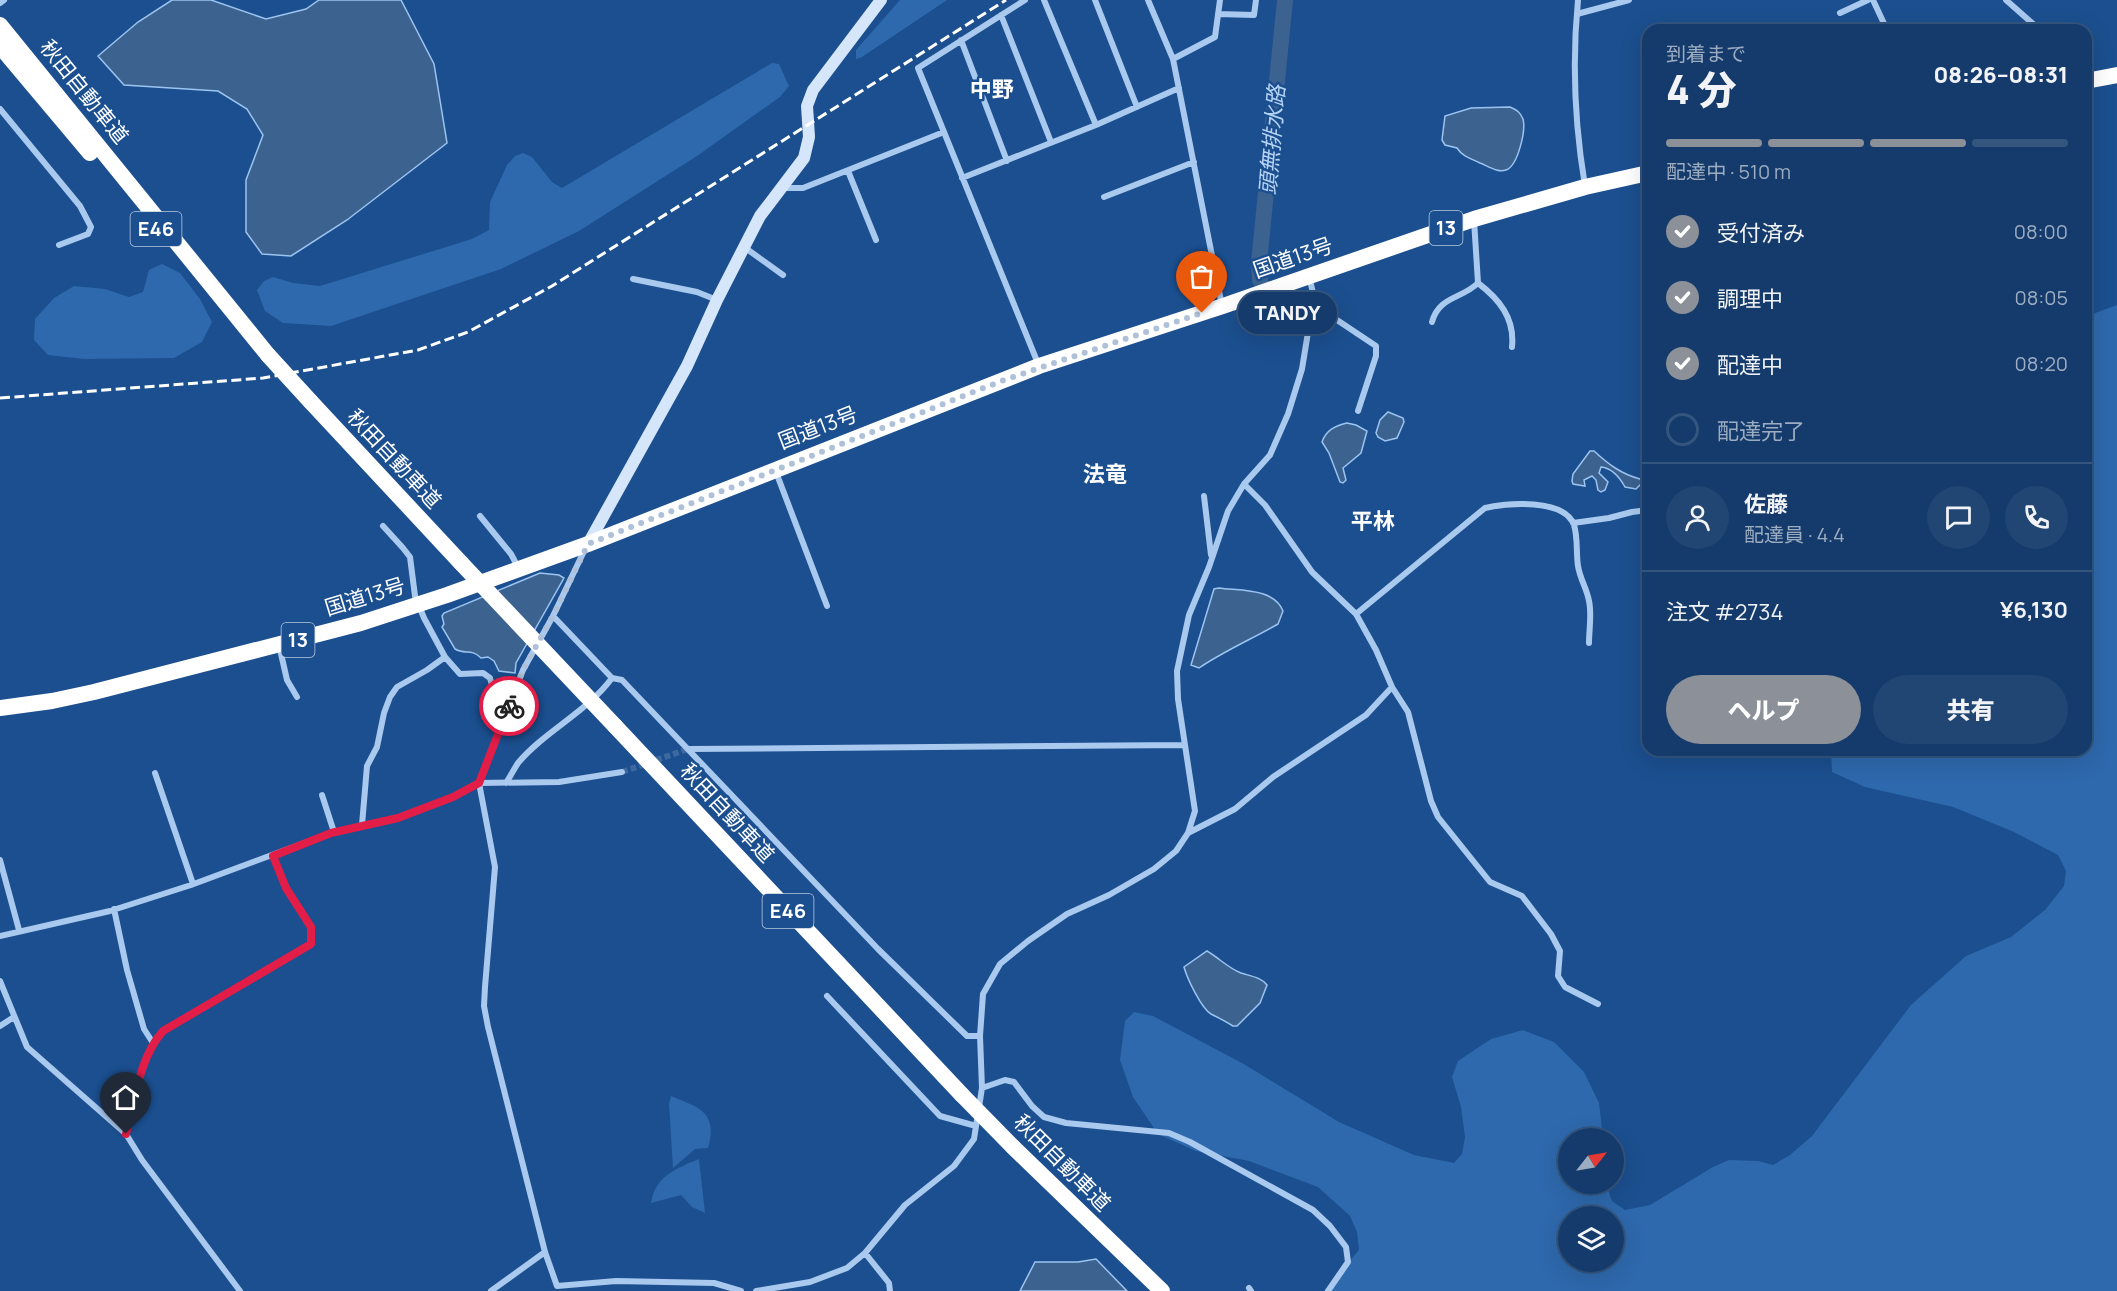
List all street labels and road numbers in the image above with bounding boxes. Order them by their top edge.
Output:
street label: 秋田自動車道 [34,34,135,149]
road number: 13 [1430,211,1462,245]
road number: E46 [130,212,182,246]
street label: 国道13号 [1249,230,1336,284]
street label: 国道13号 [774,399,861,455]
street label: 秋田自動車道 [342,403,448,514]
street label: 国道13号 [321,571,408,622]
road number: 13 [282,623,314,657]
street label: 秋田自動車道 [675,757,781,868]
road number: E46 [762,894,814,928]
street label: 秋田自動車道 [1008,1108,1117,1217]

